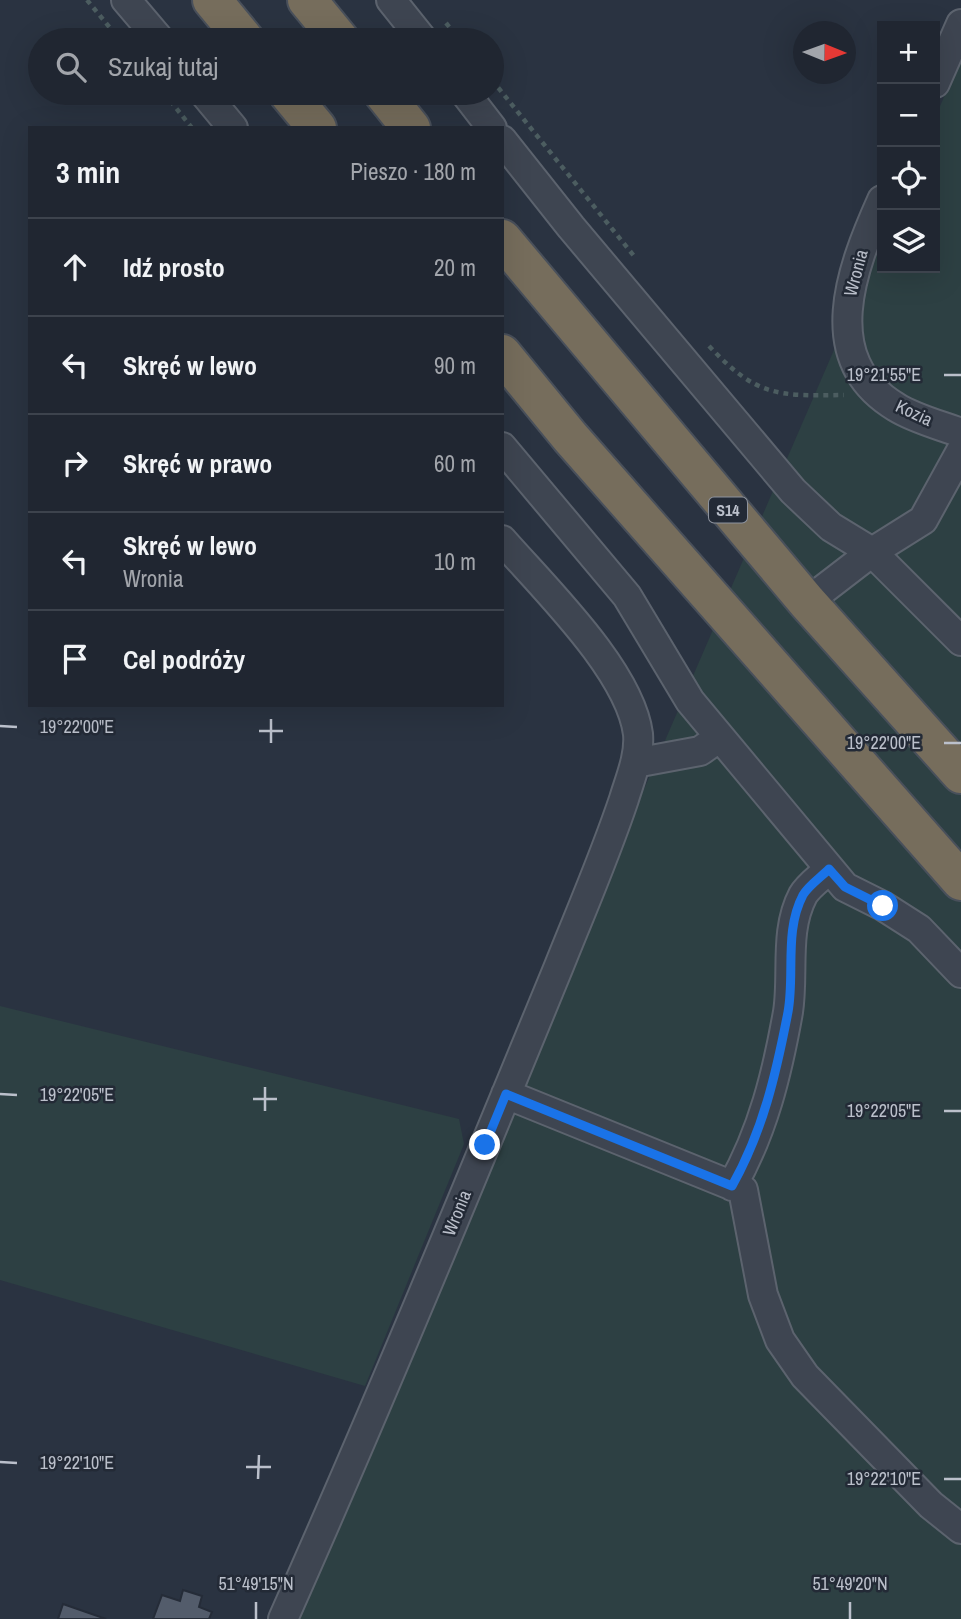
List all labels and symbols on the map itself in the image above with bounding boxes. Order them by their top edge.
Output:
north arrow [793,21,856,84]
street label: Wronia [837,247,874,299]
text: 19°21'55"E [847,362,921,387]
street label: Kozia [892,393,937,432]
road number: S14 [709,498,747,523]
text: 19°22'00"E [40,714,114,739]
text: 19°22'00"E [847,730,921,755]
route start [867,890,898,921]
text: 19°22'05"E [40,1082,114,1107]
text: 19°22'05"E [847,1098,921,1123]
route end [469,1129,500,1160]
street label: Wronia [436,1186,477,1239]
text: 19°22'10"E [40,1450,114,1475]
text: 19°22'10"E [847,1466,921,1491]
text: 51°49'15"N [218,1571,294,1596]
text: 51°49'20"N [812,1571,888,1596]

